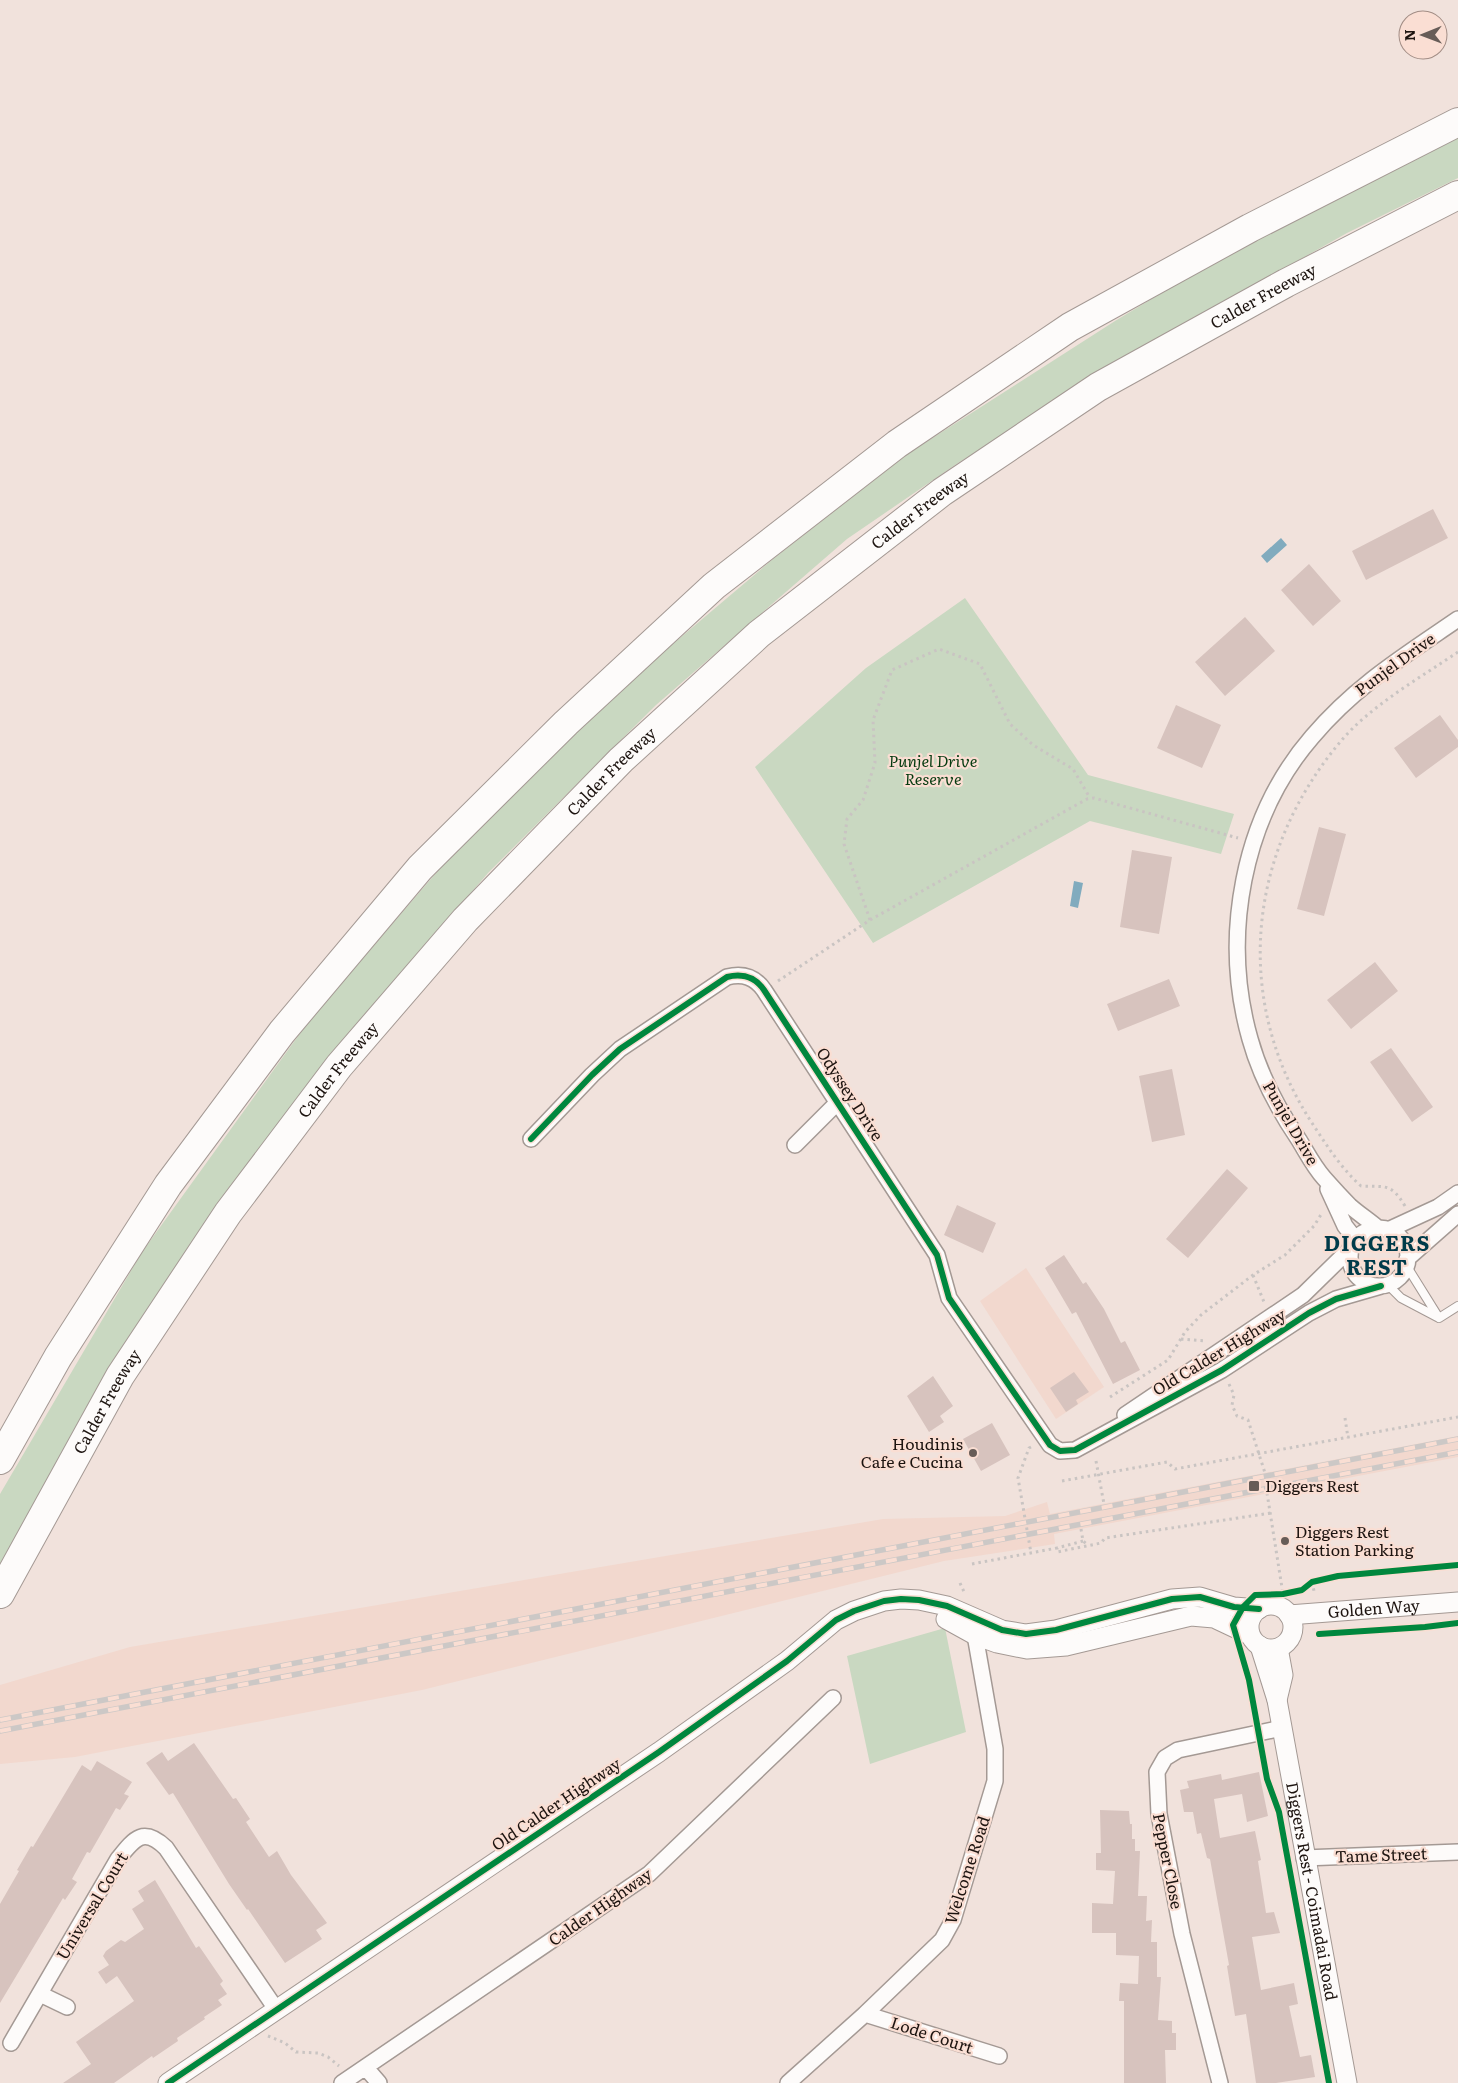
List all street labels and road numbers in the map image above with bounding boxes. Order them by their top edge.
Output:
street label: Calder Freeway [1205,256,1321,334]
street label: Calder Freeway [865,464,974,554]
street label: Punjel Drive [1349,626,1439,700]
street label: Calder Freeway [560,720,661,820]
street label: Calder Freeway [291,1015,384,1122]
street label: Odyssey Drive [812,1042,890,1145]
street label: Punjel Drive [1258,1076,1326,1169]
street label: Old Calder Highway [1147,1301,1290,1400]
street label: Calder Freeway [66,1343,146,1458]
street label: Golden Way [1327,1592,1421,1623]
street label: Old Calder Highway [486,1750,626,1856]
street label: Diggers Rest - Coimadai Road [1281,1780,1345,2003]
street label: Pepper Close [1148,1811,1190,1911]
street label: Welcome Road [937,1812,995,1927]
street label: Tame Street [1335,1840,1428,1868]
street label: Universal Court [49,1847,133,1964]
street label: Calder Highway [543,1861,657,1951]
street label: Lode Court [888,2009,977,2059]

